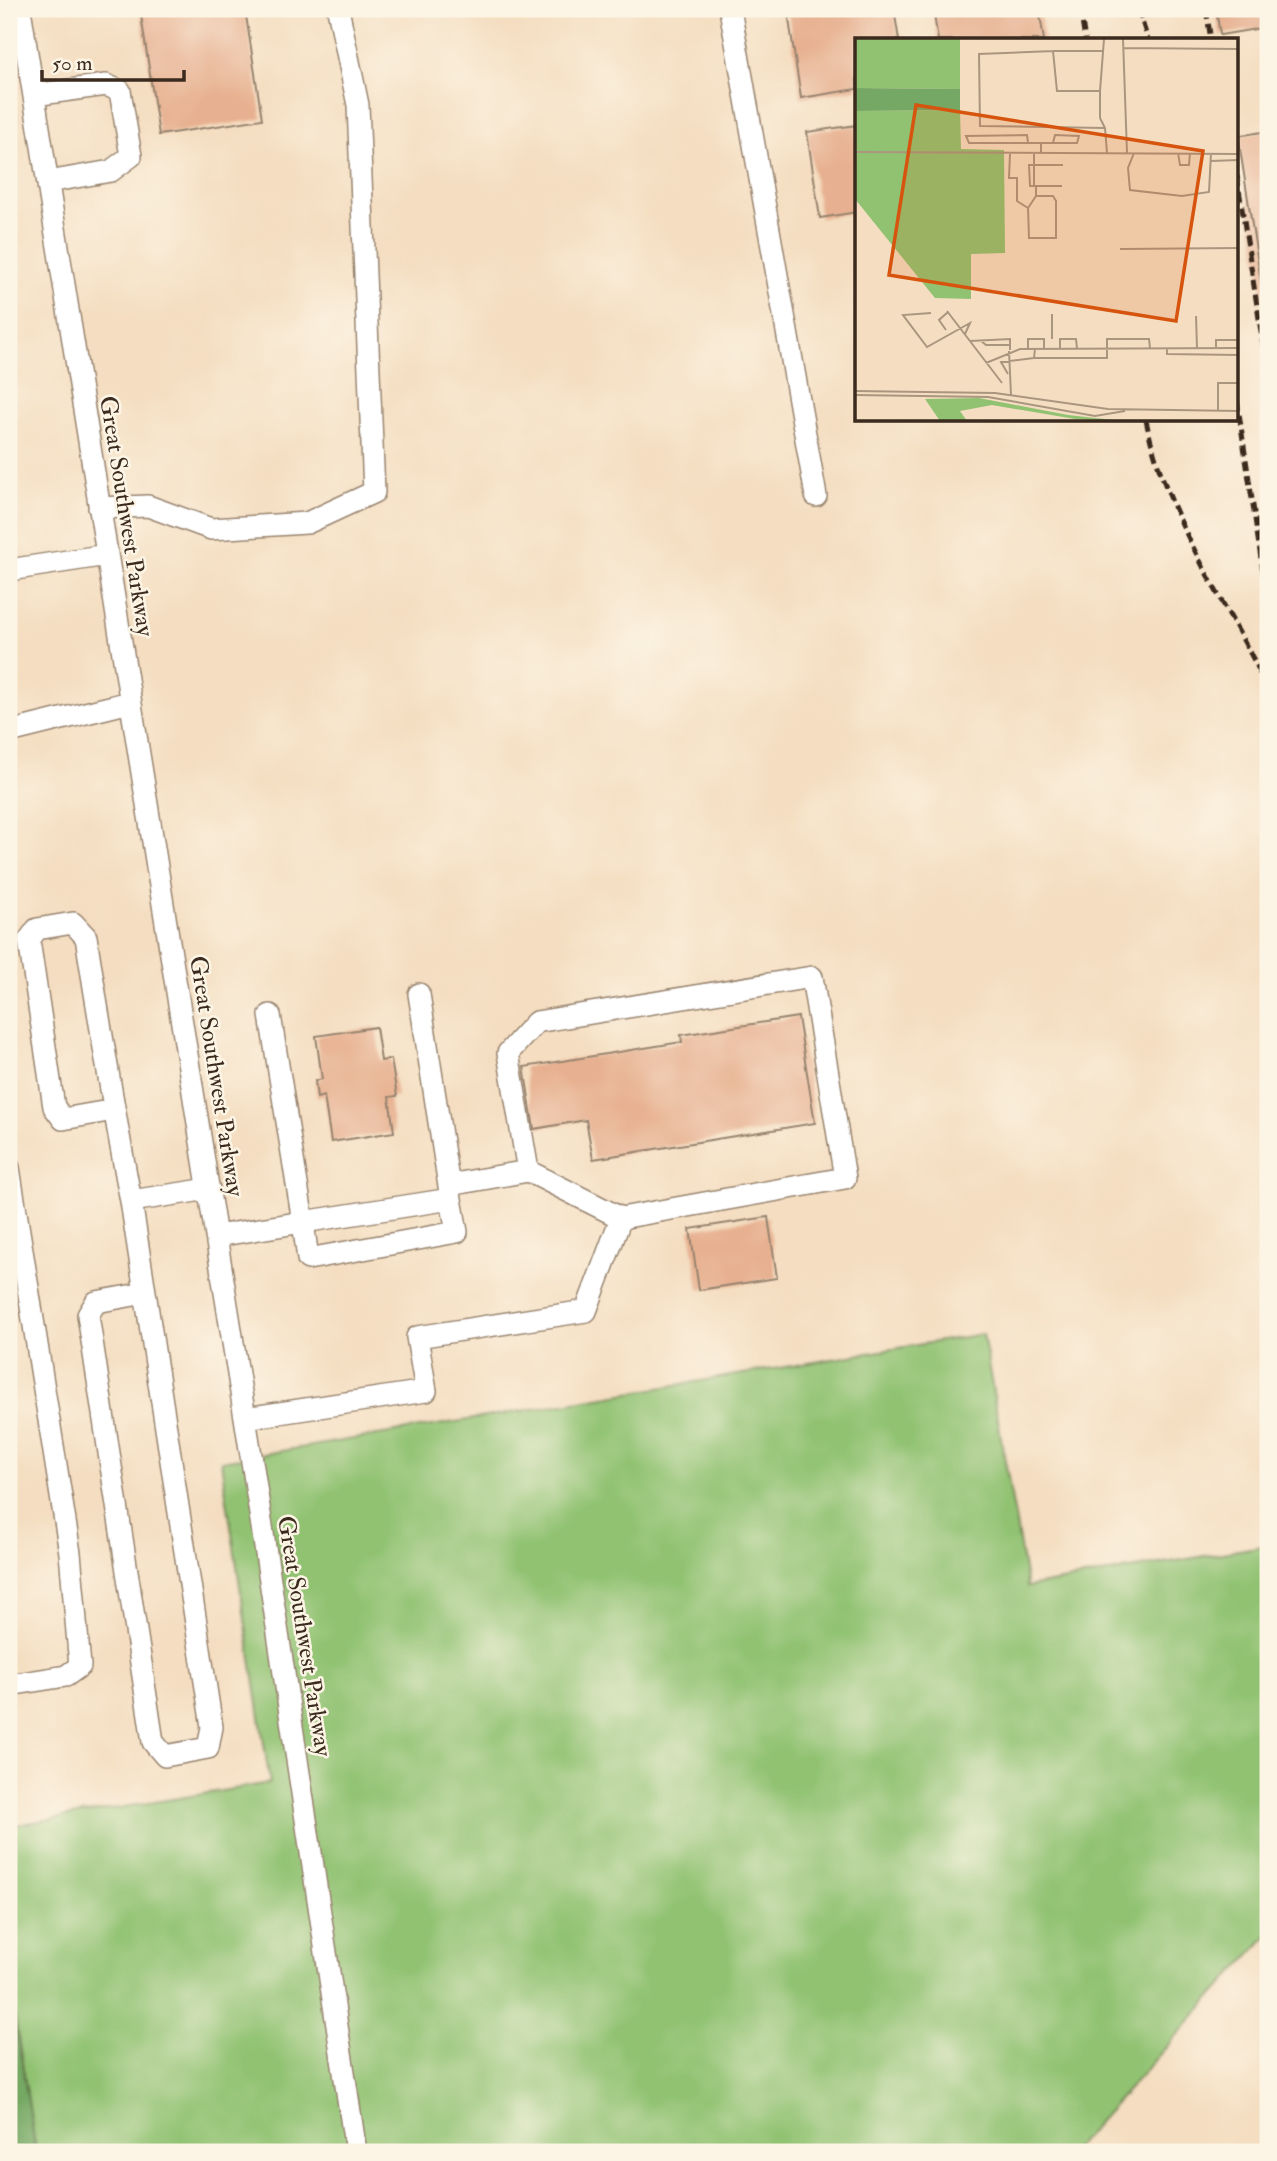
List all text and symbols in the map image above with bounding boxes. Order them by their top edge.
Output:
scale bar [42,38,184,82]
inset map [855,38,1238,422]
text: 50 m [52,50,93,77]
street label: Great Southwest Parkway [92,394,161,639]
street label: Great Southwest Parkway [182,954,251,1199]
street label: Great Southwest Parkway [270,1514,339,1759]

